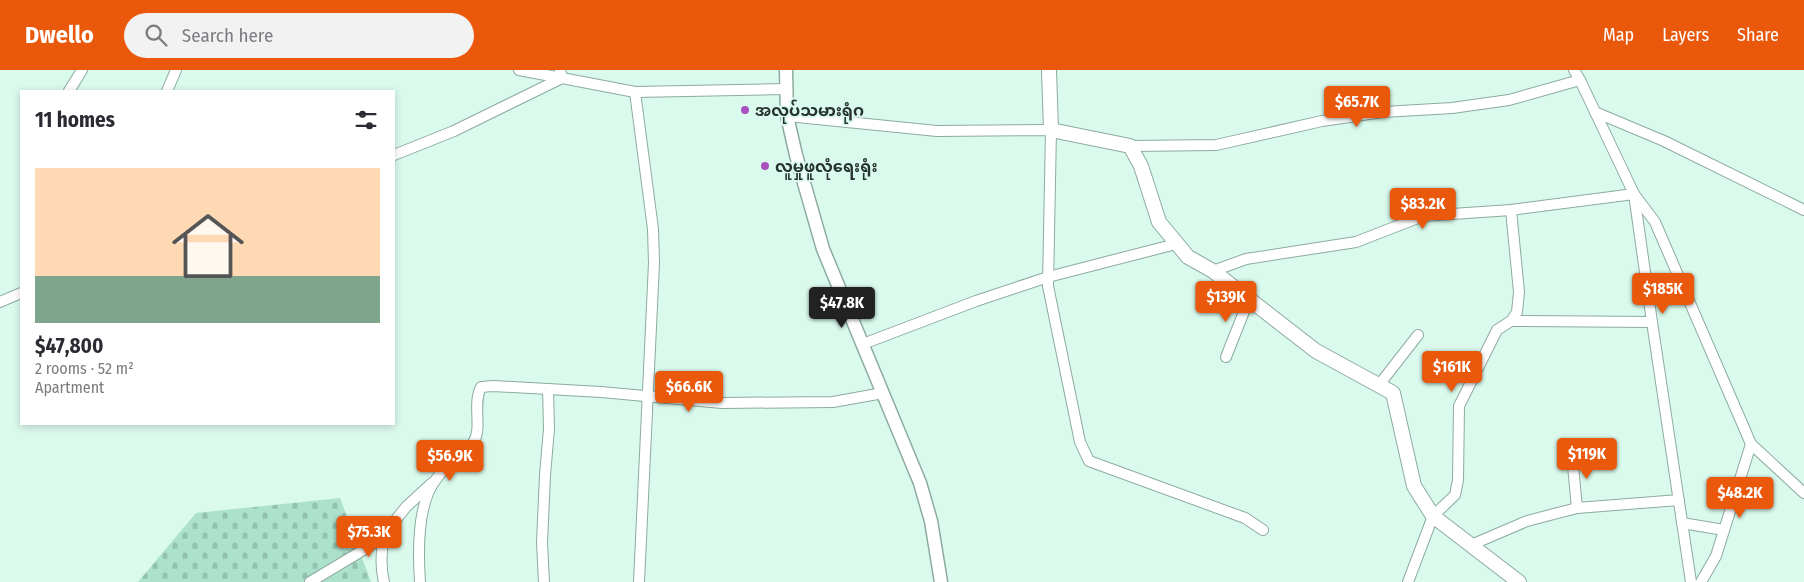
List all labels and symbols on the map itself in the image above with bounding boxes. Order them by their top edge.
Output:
pin: $65.7K [1316,85,1398,128]
place label: အလုပ်သမားရုံဂ [755,99,864,124]
marker: အလုပ်သမားရုံဂ [739,104,751,116]
place label: လူမှုဖူလုံရေးရုံး [775,157,878,180]
marker: လူမှုဖူလုံရေးရုံး [759,160,771,172]
pin: $83.2K [1382,188,1464,230]
pin: $185K [1628,272,1698,315]
pin: $139K [1191,280,1261,323]
pin: $47.8K [801,286,883,329]
pin: $161K [1417,350,1487,393]
pin: $66.6K [648,370,730,413]
pin: $119K [1552,438,1622,480]
pin: $56.9K [409,440,491,482]
pin: $48.2K [1699,476,1781,519]
pin: $75.3K [328,516,410,558]

